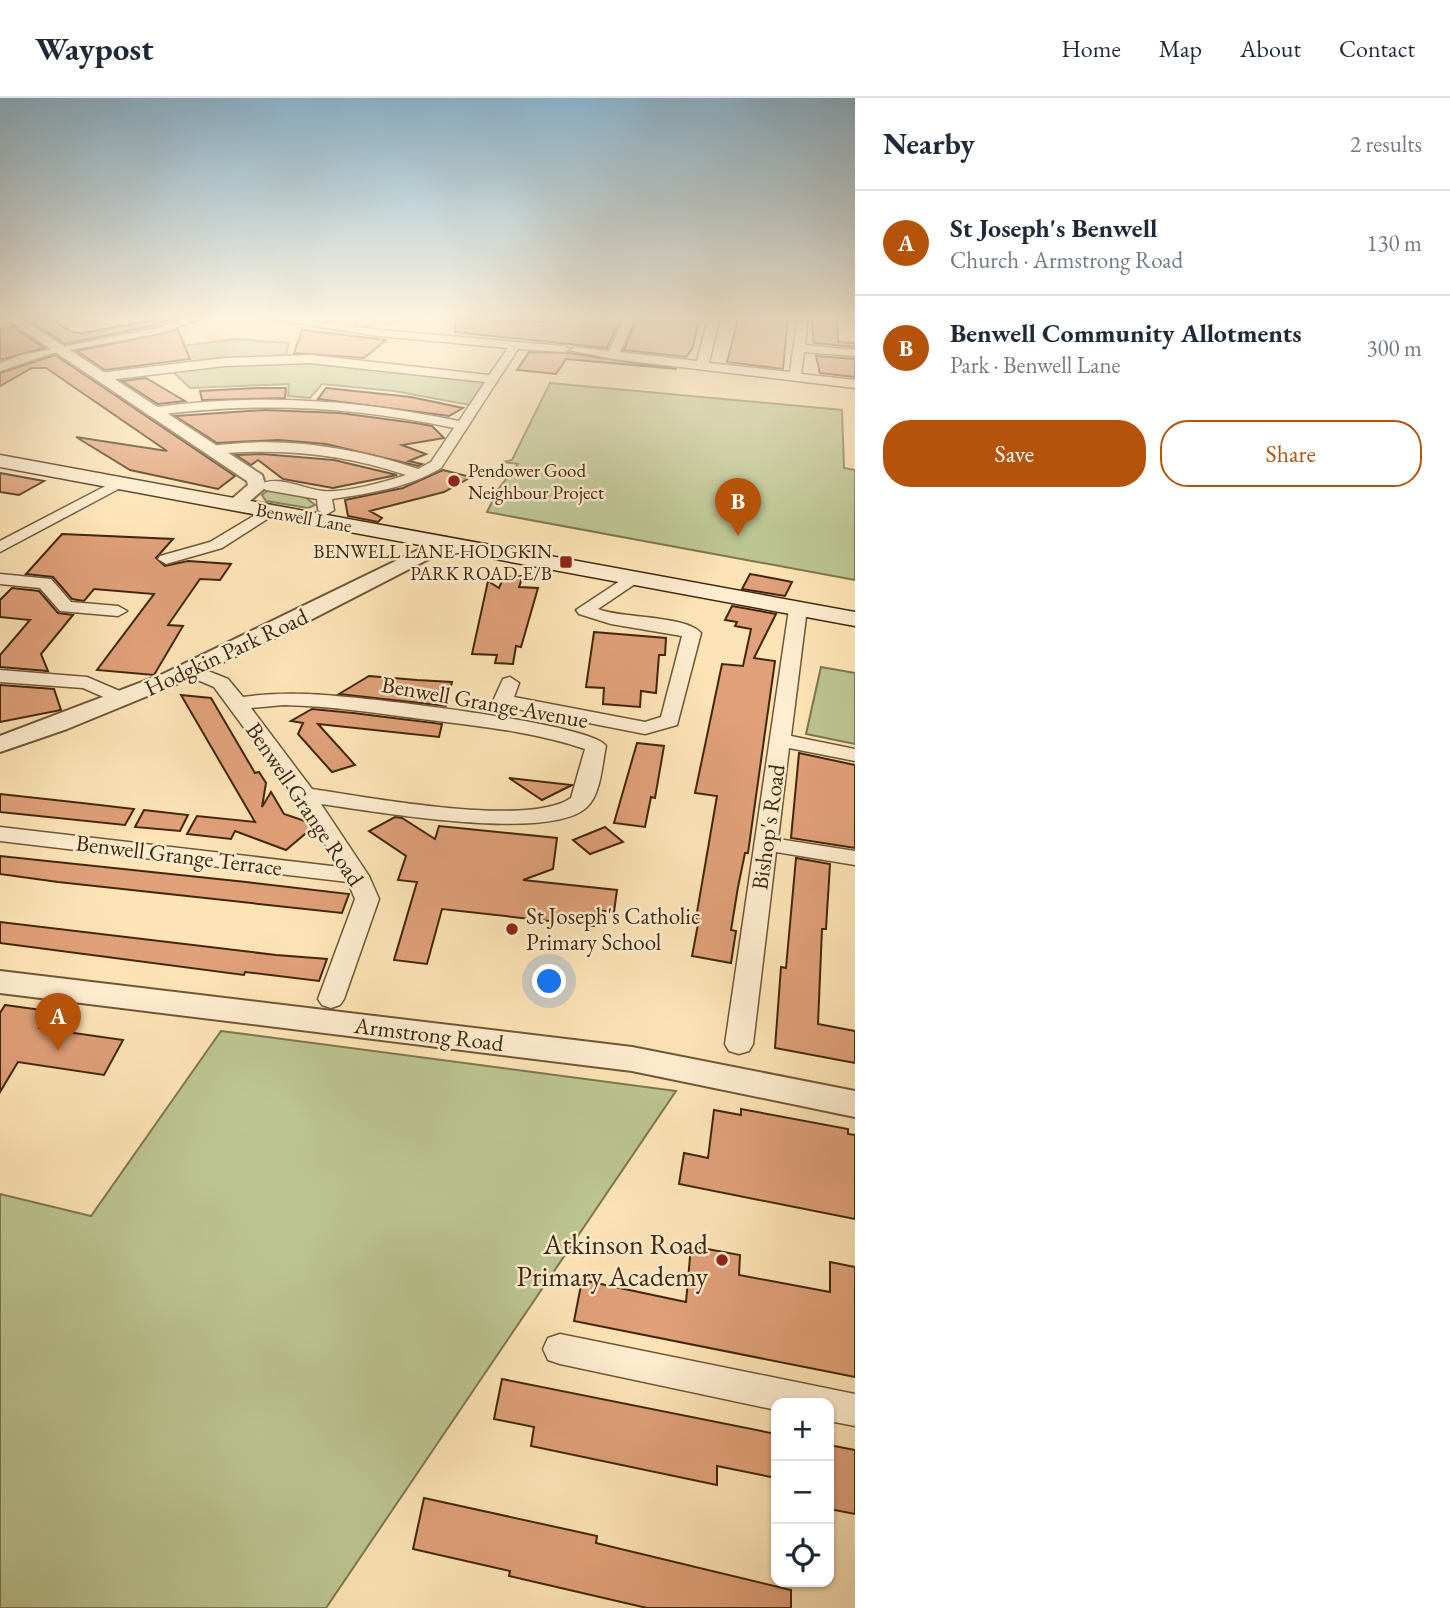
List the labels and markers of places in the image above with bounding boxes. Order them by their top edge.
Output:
place label: Pendower Good Neighbour Project [468,458,604,505]
marker: Pendower Good Neighbour Project [446,473,462,489]
pin: B [715,478,761,536]
place label: BENWELL LANE-HODGKIN PARK ROAD-E/B [313,539,552,586]
marker: BENWELL LANE-HODGKIN PARK ROAD-E/B [558,554,574,570]
place label: St Joseph's Catholic Primary School [526,901,700,957]
marker: St Joseph's Catholic Primary School [504,921,520,937]
pin: A [35,993,81,1051]
place label: Atkinson Road Primary Academy [517,1226,709,1294]
marker: Atkinson Road Primary Academy [714,1252,730,1268]

